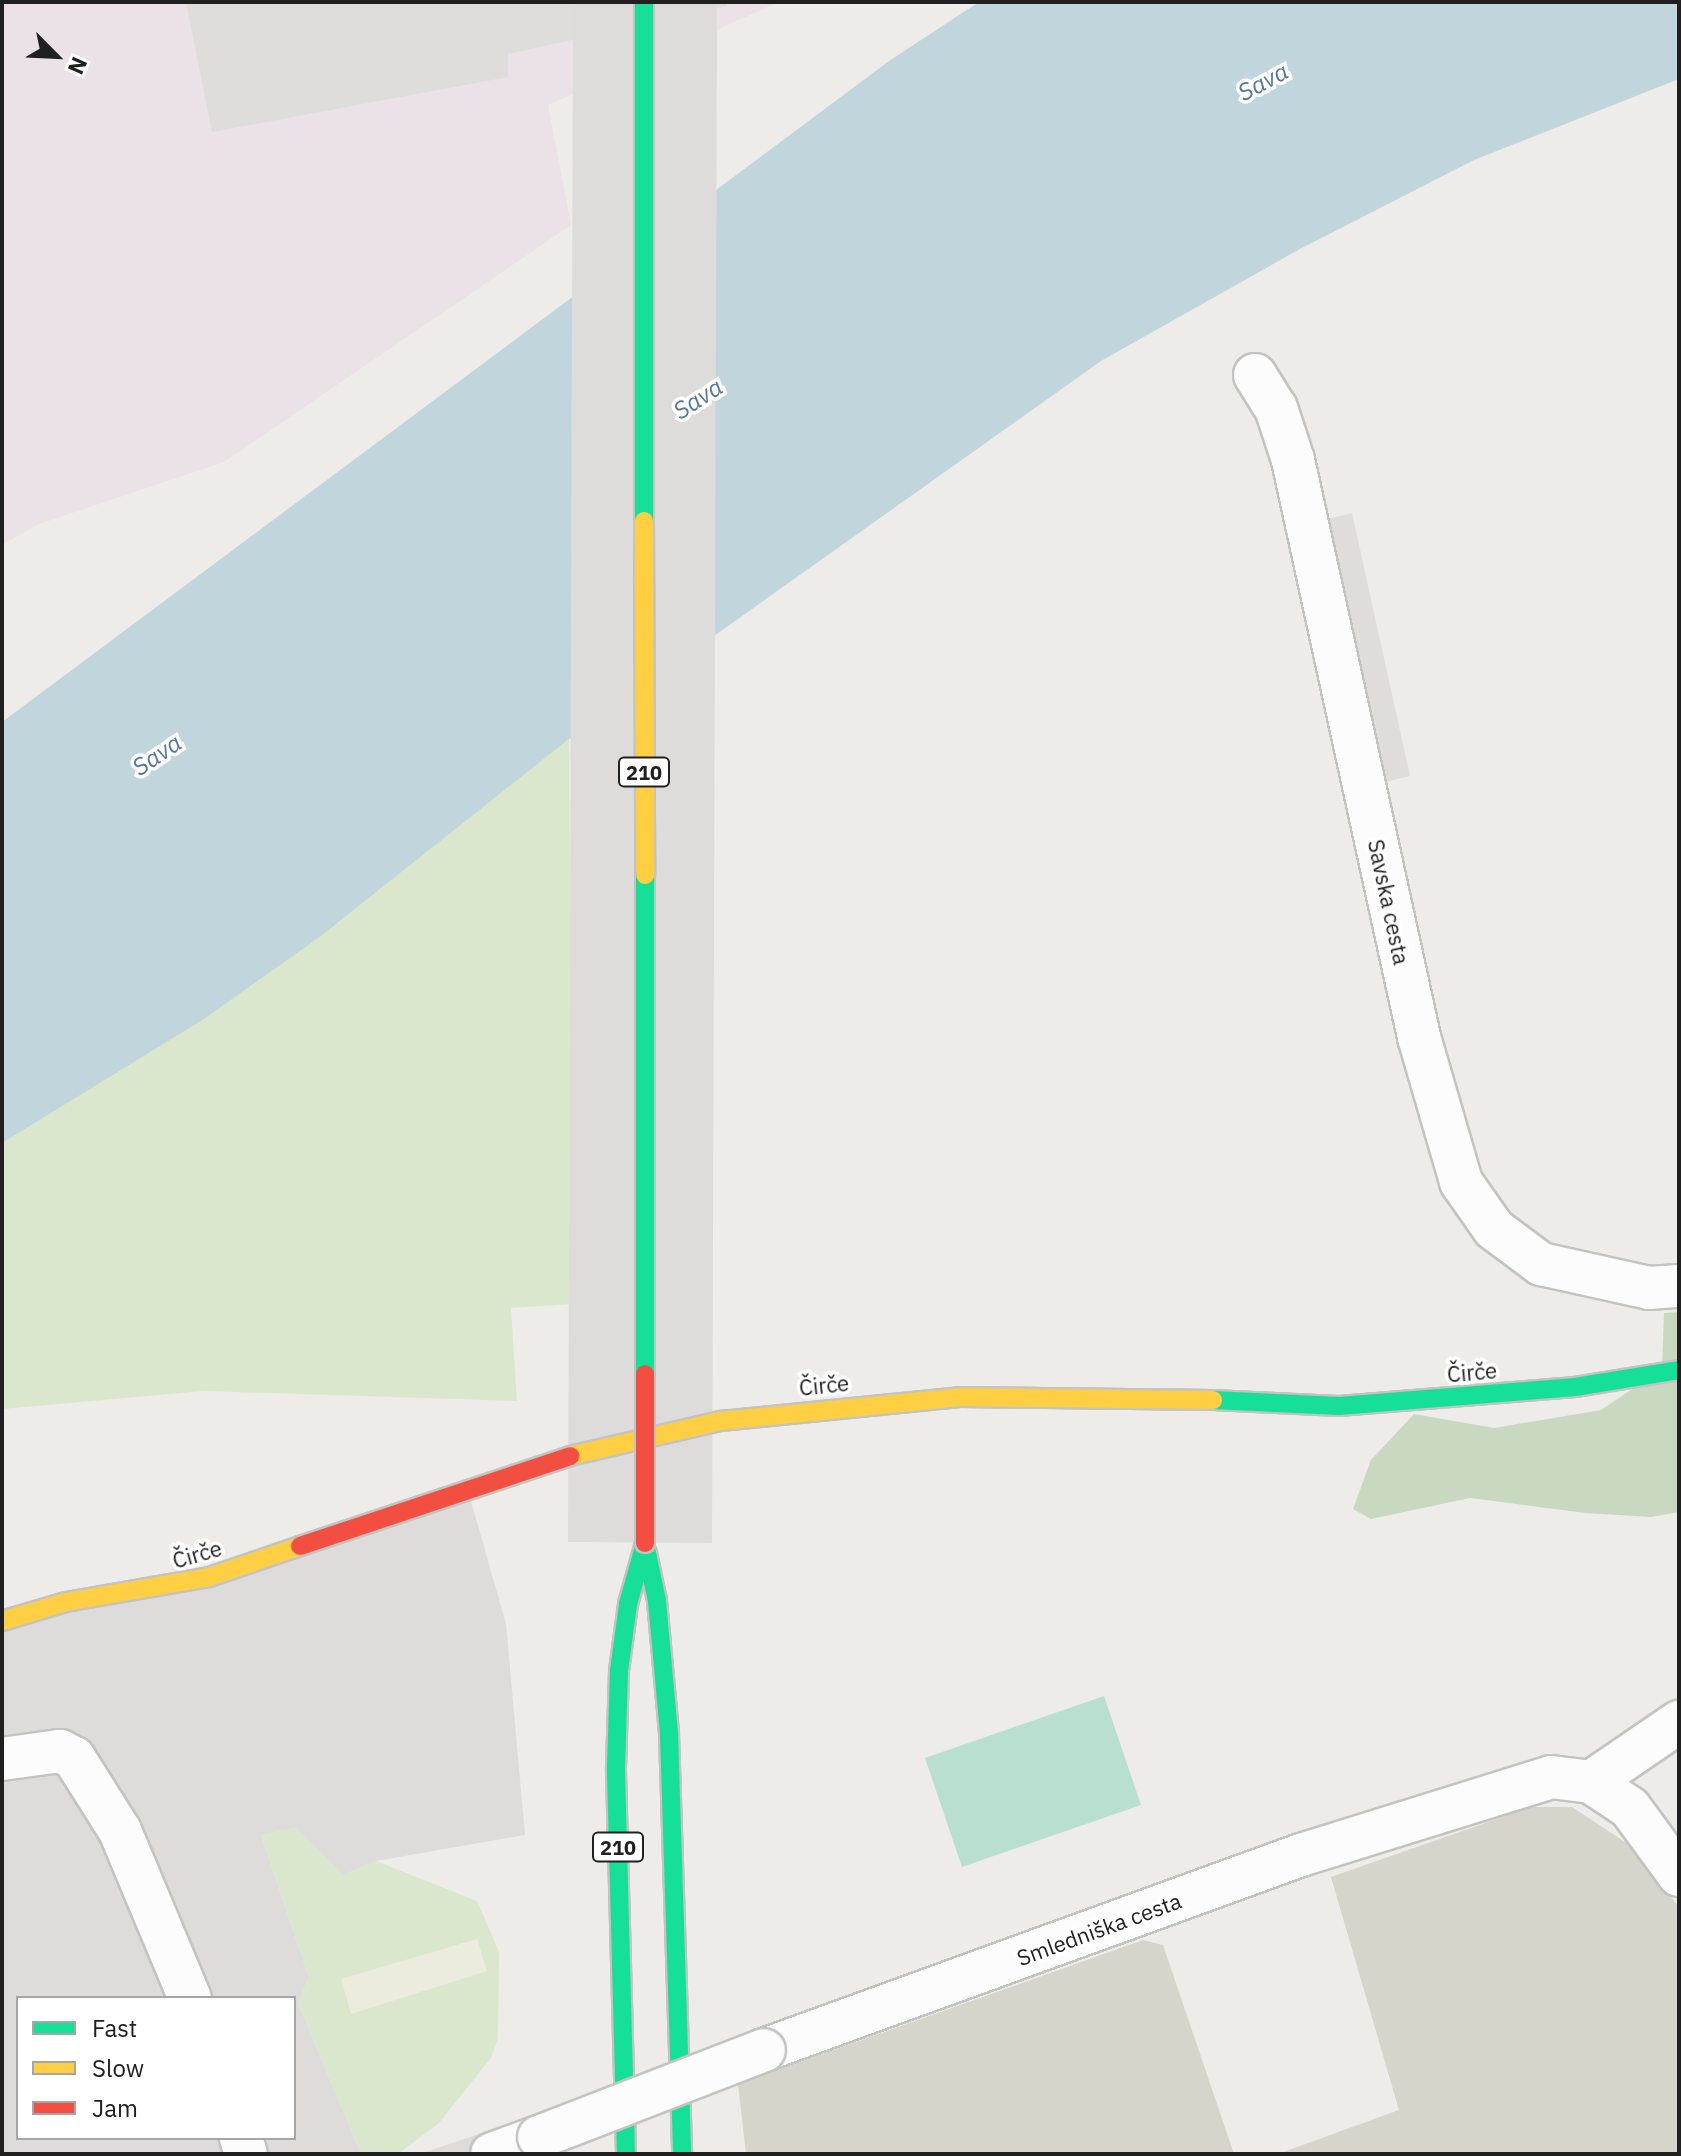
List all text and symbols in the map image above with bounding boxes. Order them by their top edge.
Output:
north arrow [16,16,96,96]
text: N [62,53,95,79]
water label: Sava [1233,57,1293,107]
water label: Sava [668,372,728,426]
water label: Sava [127,728,187,782]
road number: 210 [618,756,670,788]
street label: Savska cesta [1363,837,1415,967]
street label: Čirče [1446,1357,1498,1387]
street label: Čirče [798,1369,850,1401]
street label: Čirče [169,1534,225,1574]
road number: 210 [592,1831,644,1863]
street label: Smledniška cesta [1013,1887,1185,1971]
legend [16,1996,296,2140]
text: Fast [92,2012,137,2044]
text: Slow [92,2052,144,2084]
text: Jam [92,2092,138,2124]

